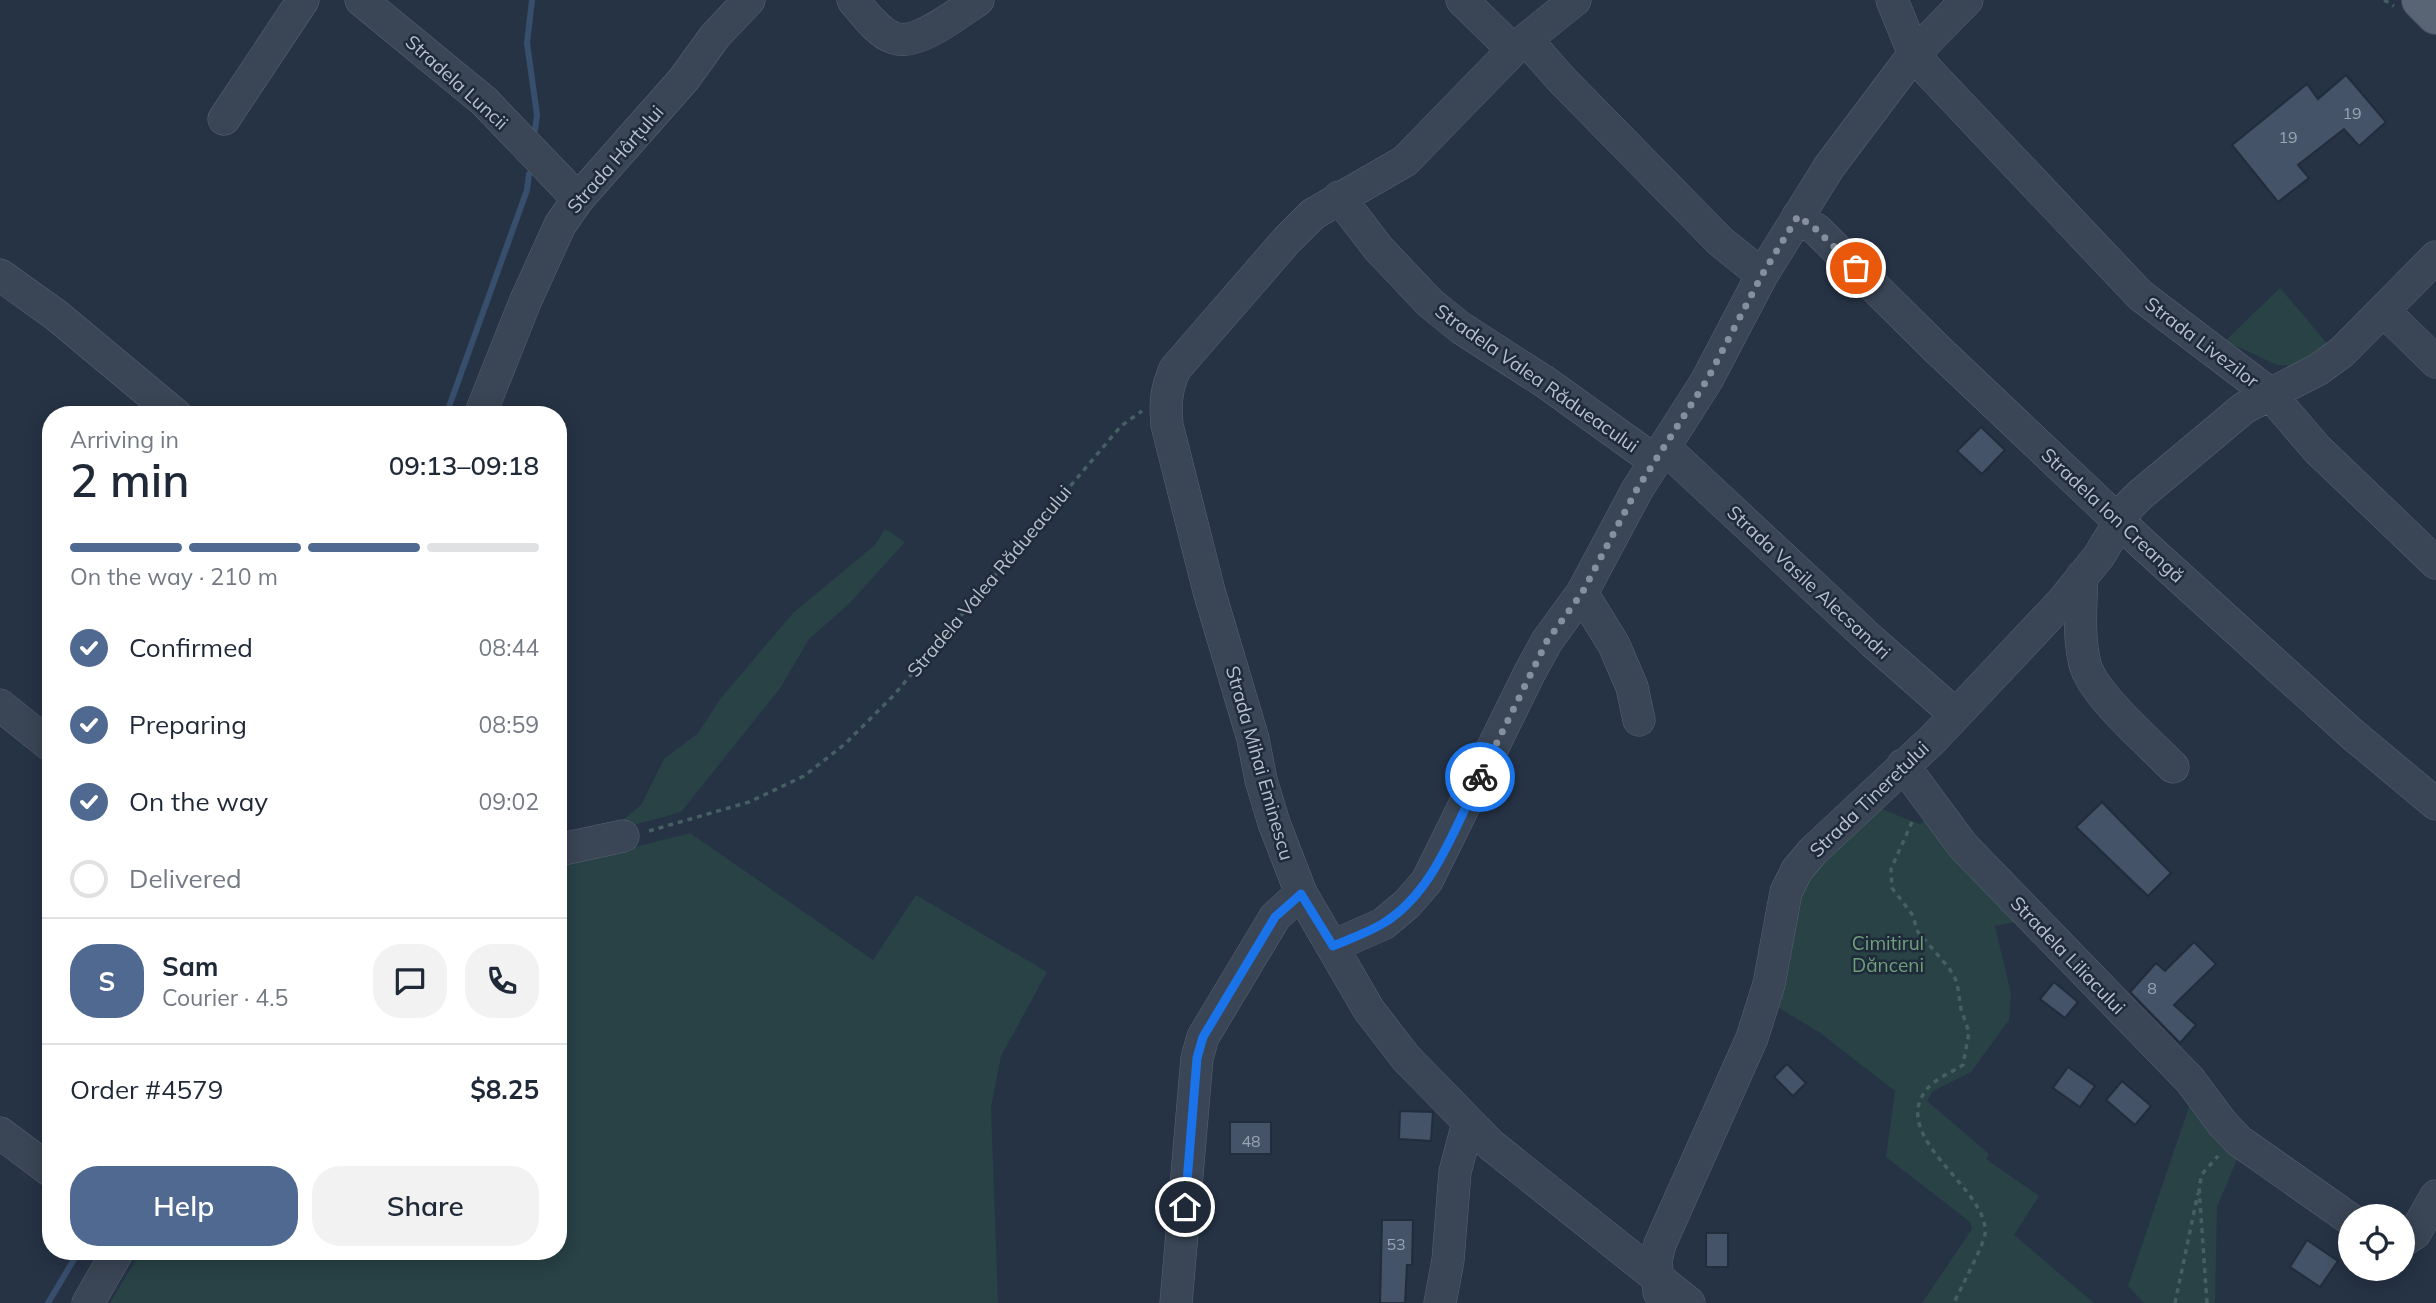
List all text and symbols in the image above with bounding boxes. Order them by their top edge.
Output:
street label: Stradela Luncii [401,30,513,134]
street label: Strada Hârțului [562,100,669,219]
house number: 19 [2342,103,2362,123]
house number: 19 [2278,127,2298,147]
pin [1826,238,1886,298]
icon: bag [1837,249,1875,287]
street label: Strada Livezilor [2140,291,2264,393]
street label: Stradela Valea Rădueacului [1431,298,1643,458]
text: Arriving in [70,425,179,454]
street label: Stradela Ion Creangă [2037,443,2189,587]
text: 09:13–09:18 [389,449,539,482]
text: 2 min [70,451,189,509]
street label: Stradela Valea Rădueacului [902,480,1076,682]
street label: Strada Vasile Alecsandri [1722,500,1896,664]
text: On the way · 210 m [70,562,278,591]
icon: check [70,629,108,667]
text: Confirmed [129,631,253,664]
text: 08:44 [479,633,539,662]
street label: Strada Mihai Eminescu [1221,663,1299,863]
icon: check [70,706,108,744]
text: Preparing [129,708,247,741]
text: 08:59 [479,710,539,739]
street label: Strada Tineretului [1804,736,1934,862]
courier [1445,742,1515,812]
icon: bike [1461,758,1499,796]
icon: check [70,783,108,821]
text: On the way [129,785,268,818]
text: 09:02 [479,787,539,816]
text: Delivered [129,862,242,895]
street label: Stradela Liliacului [2006,891,2130,1019]
park label: Cimitirul Dănceni [1852,931,1924,977]
button: chat [373,944,447,1018]
button: phone [465,944,539,1018]
text: Sam [162,950,218,983]
text: S [99,965,115,998]
house number: 8 [2147,978,2157,998]
text: Courier · 4.5 [162,983,288,1012]
text: Order #4579 [70,1073,223,1106]
text: $8.25 [470,1073,539,1106]
house number: 48 [1241,1131,1261,1151]
button: Help [70,1166,298,1246]
button: Share [312,1166,539,1246]
pin [1155,1177,1215,1237]
icon: home [1166,1188,1204,1226]
map controls [2338,1204,2415,1281]
button: locate [2338,1204,2415,1281]
house number: 53 [1386,1234,1406,1254]

